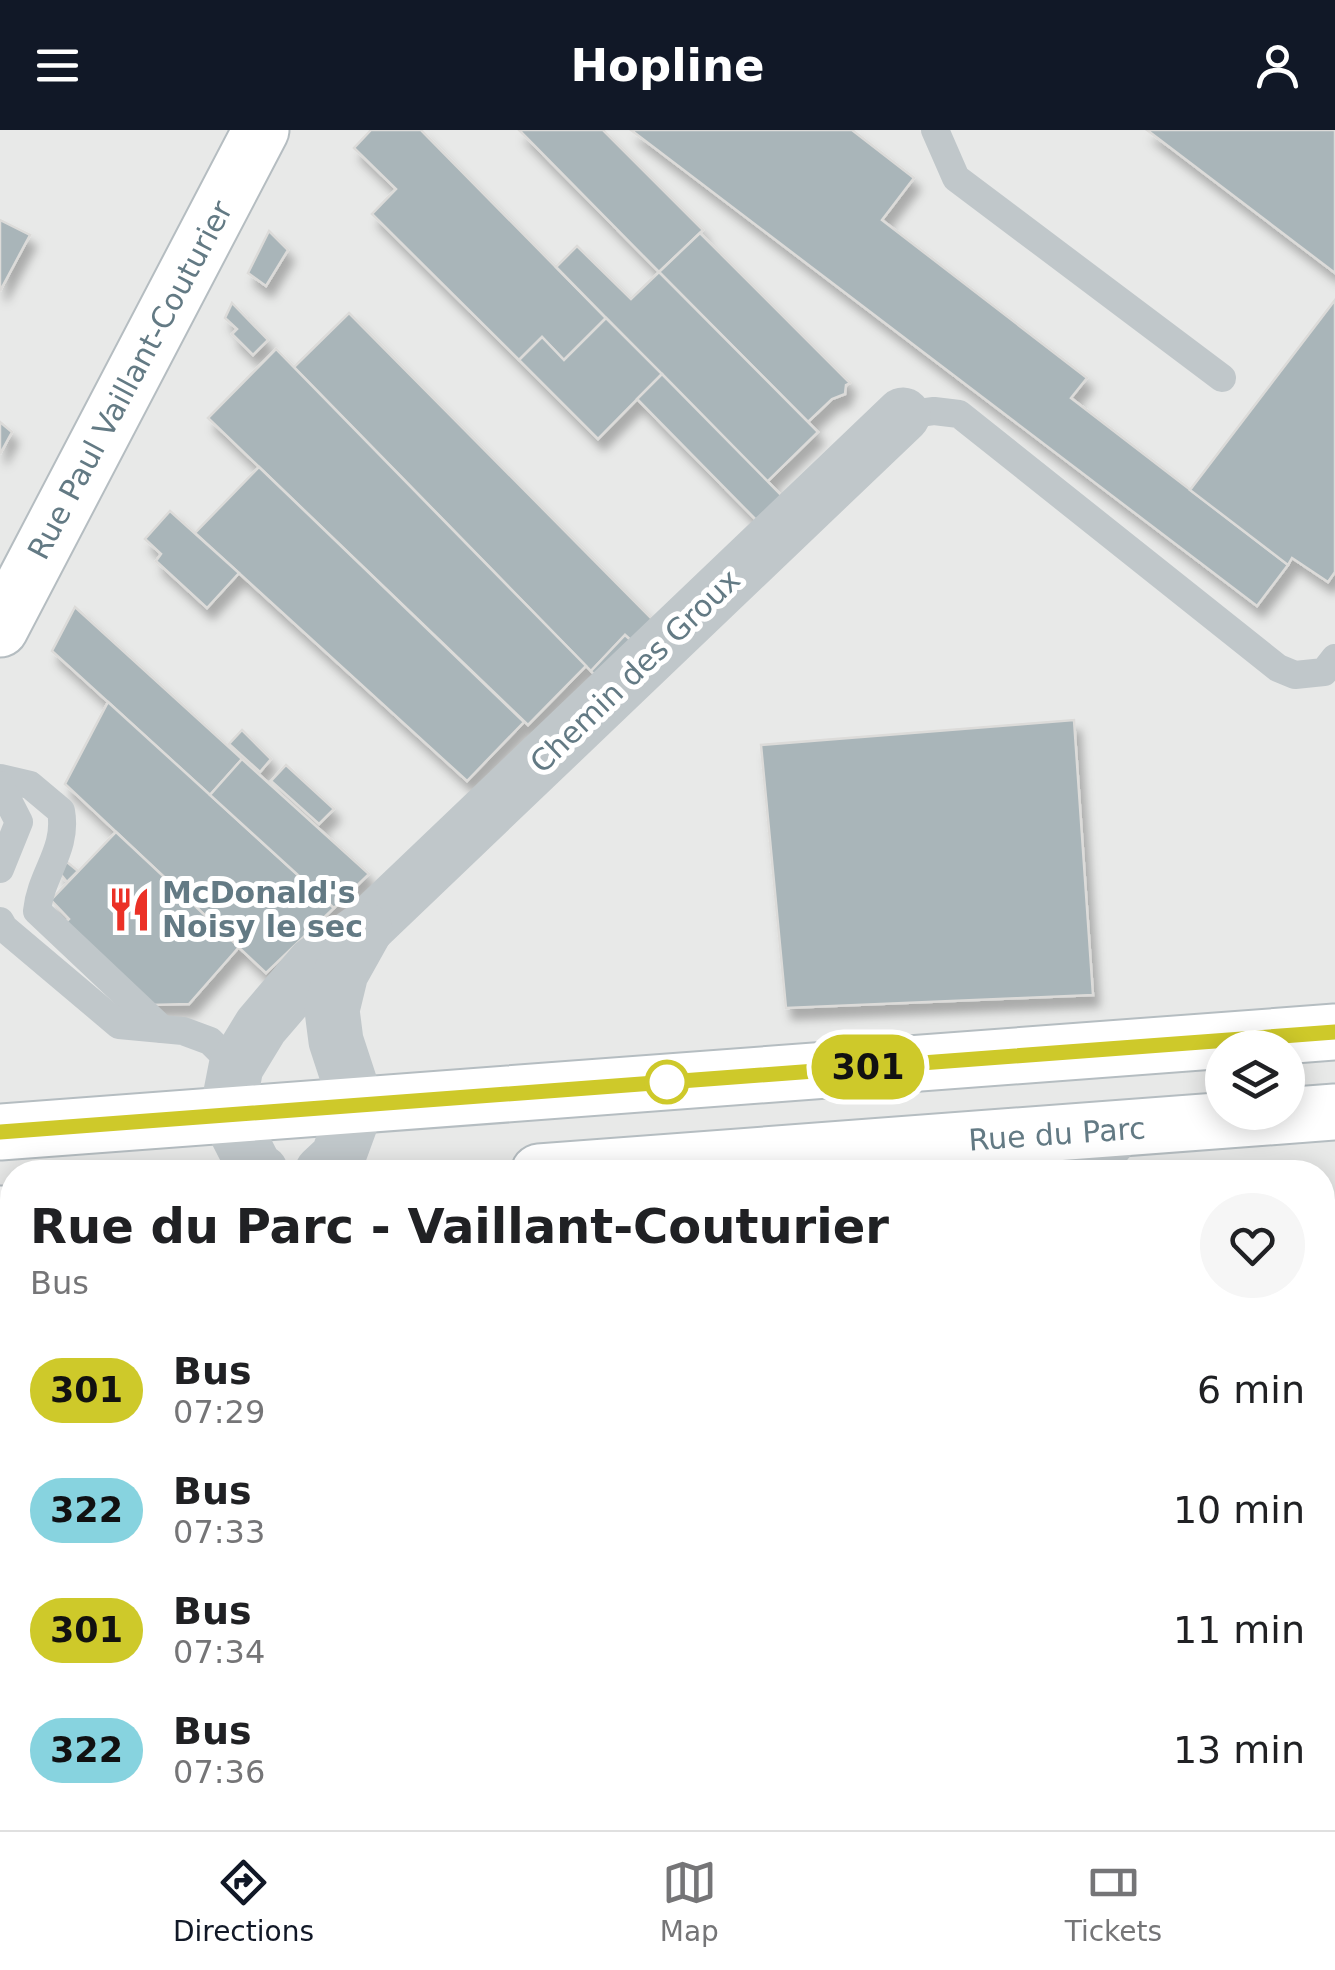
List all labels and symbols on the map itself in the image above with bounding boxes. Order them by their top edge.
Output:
street label: Rue Paul Vaillant-Couturier [21,194,240,565]
street label: Chemin des Groux [523,562,747,780]
place label: McDonald's Noisy le sec [162,875,363,944]
restaurant icon: McDonald's Noisy le sec [105,885,153,933]
line badge: 301 [810,1034,926,1100]
unlabelled marker [646,1061,688,1103]
street label: Rue du Parc [967,1110,1147,1158]

